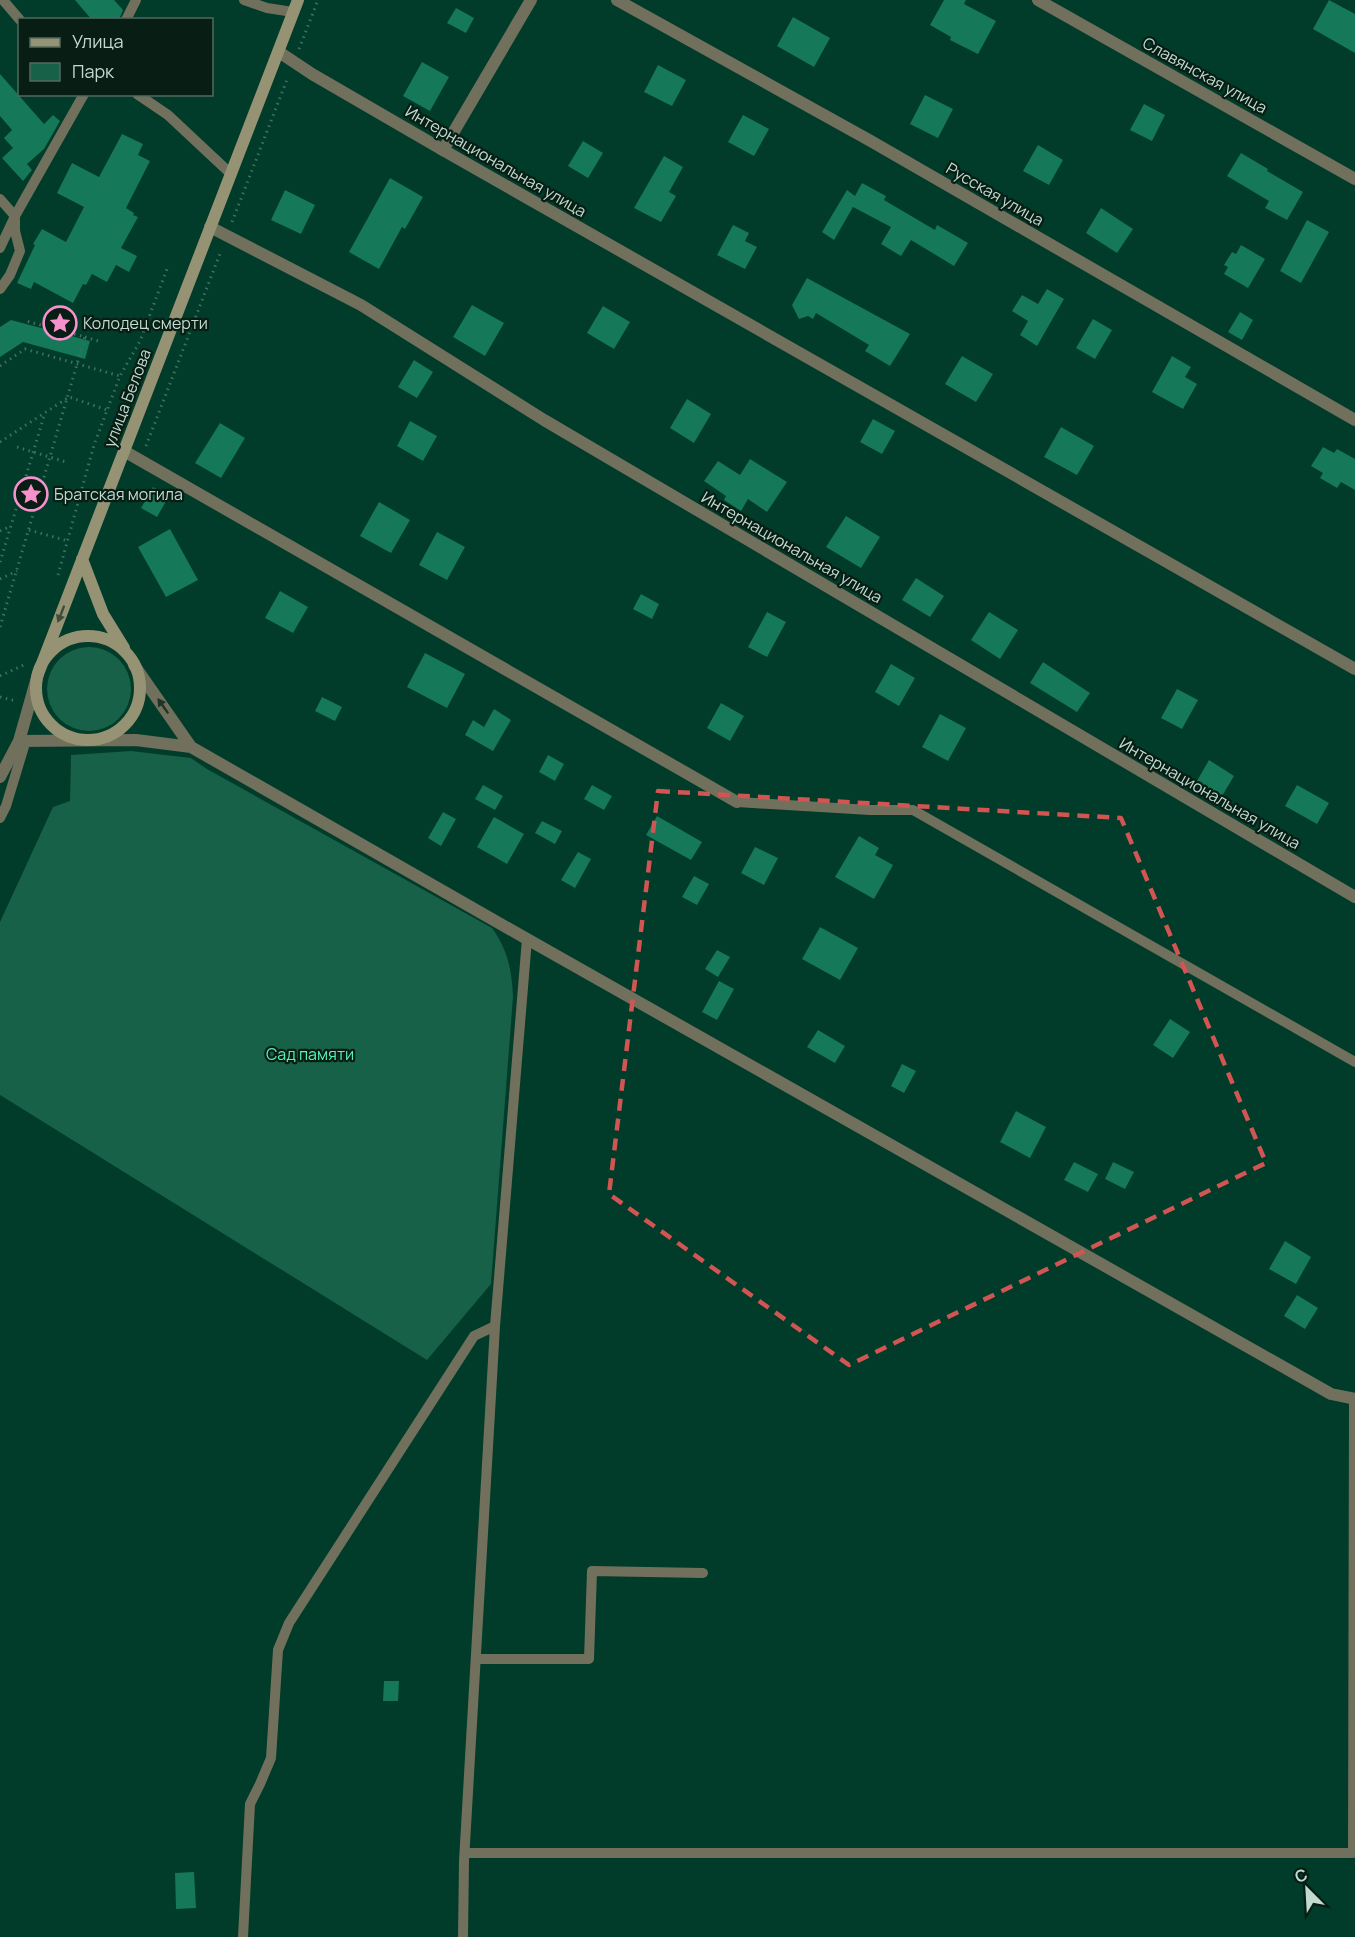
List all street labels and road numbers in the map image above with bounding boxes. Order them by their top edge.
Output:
street label: Славянская улица [1139,32,1271,118]
street label: Интернациональная улица [401,100,591,222]
street label: Русская улица [942,157,1048,231]
street label: улица Белова [98,346,156,450]
street label: Интернациональная улица [697,486,887,608]
street label: Интернациональная улица [1115,732,1305,854]

